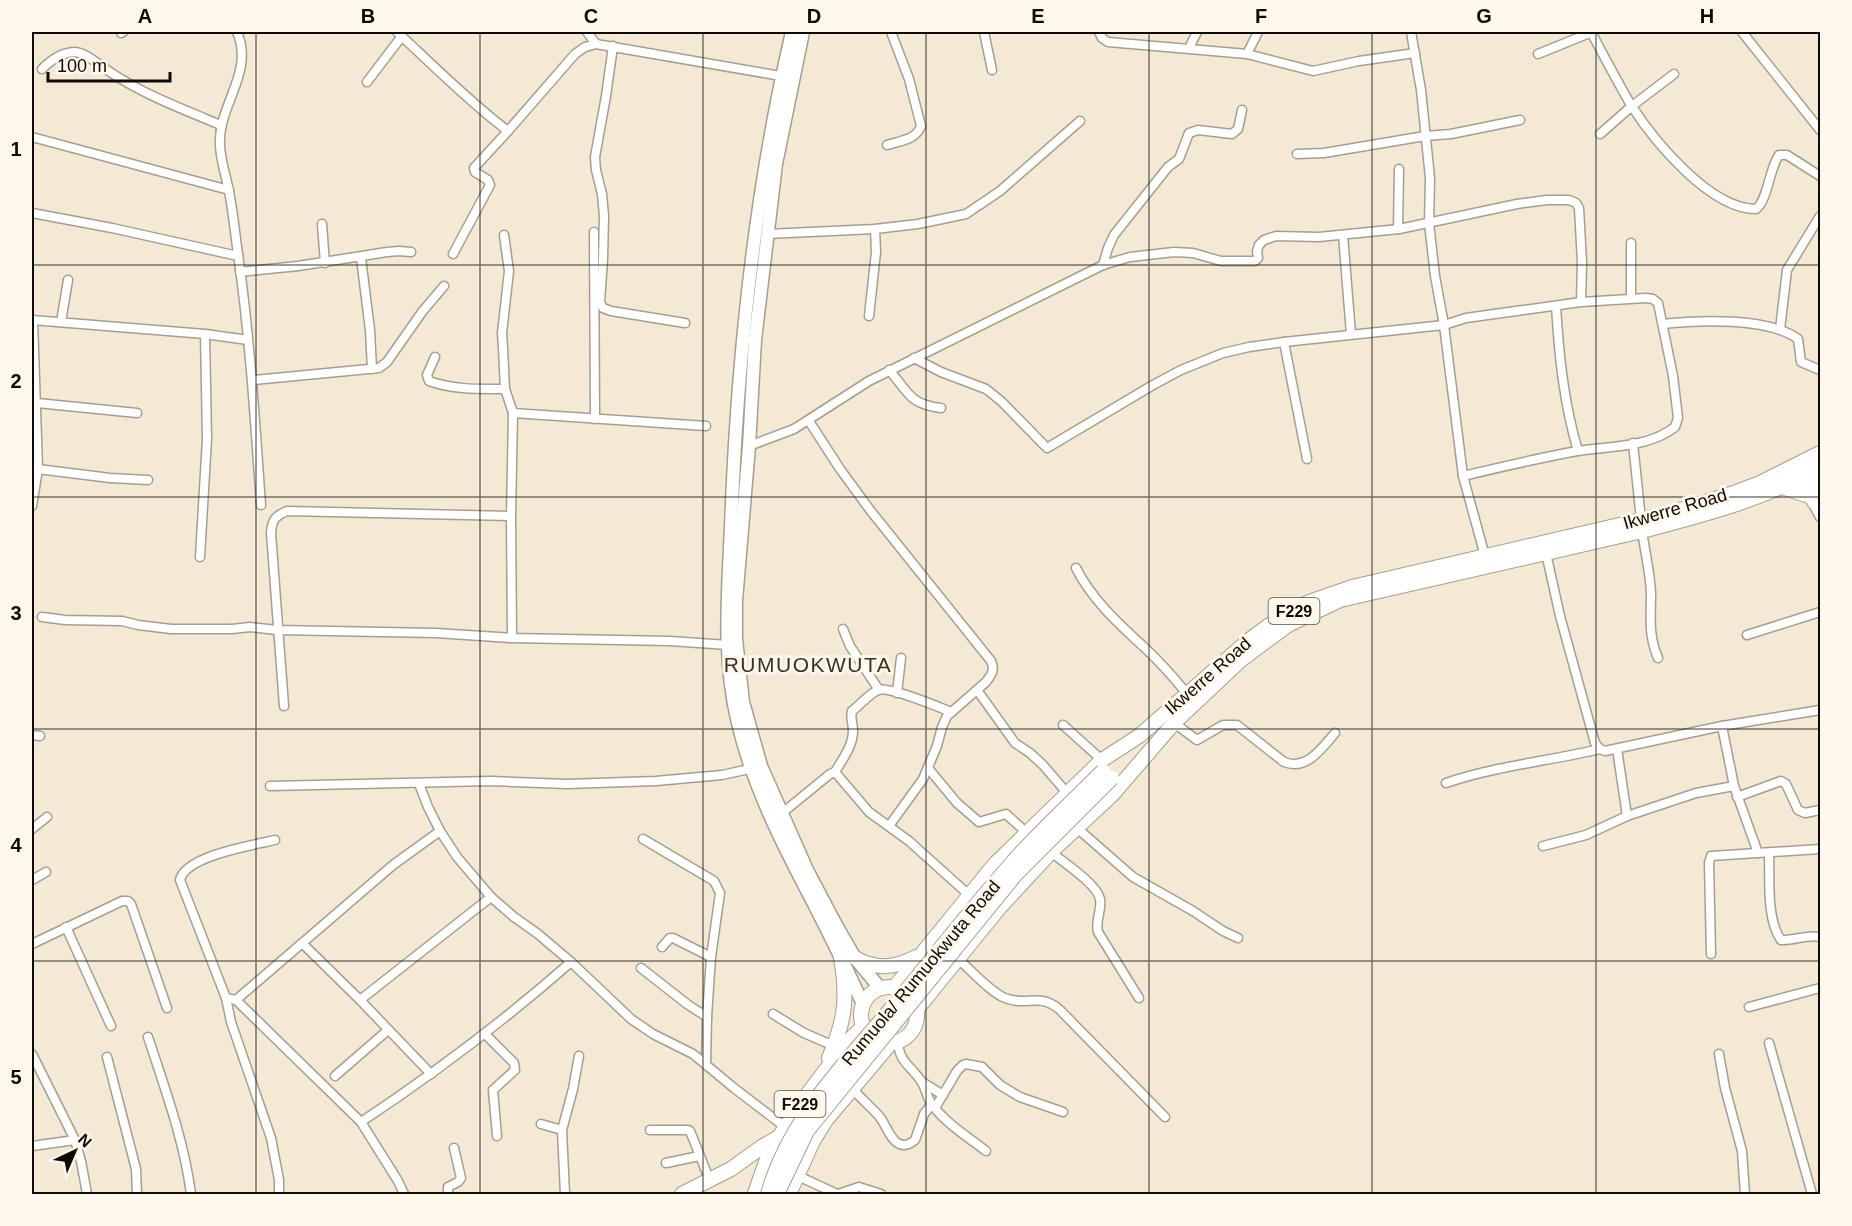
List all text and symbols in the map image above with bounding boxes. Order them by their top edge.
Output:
text: A [138,5,152,27]
text: B [361,5,375,27]
text: C [584,5,598,27]
text: D [807,5,821,27]
text: E [1031,5,1045,27]
text: F [1255,5,1267,27]
text: G [1476,5,1492,27]
text: H [1700,5,1714,27]
scale bar [48,45,170,83]
text: 100 m [57,56,107,76]
text: 1 [10,138,22,160]
text: 2 [10,370,22,392]
street label: Ikwerre Road [1621,485,1729,533]
road number: F229 [1268,598,1320,624]
text: 3 [10,602,22,624]
street label: Ikwerre Road [1161,633,1255,719]
district label: RUMUOKWUTA [724,653,892,676]
text: 4 [10,834,22,856]
street label: Rumuola/ Rumuokwuta Road [838,877,1004,1069]
text: 5 [10,1066,22,1088]
road number: F229 [774,1091,826,1117]
north arrow [45,1121,105,1181]
text: N [75,1130,95,1151]

